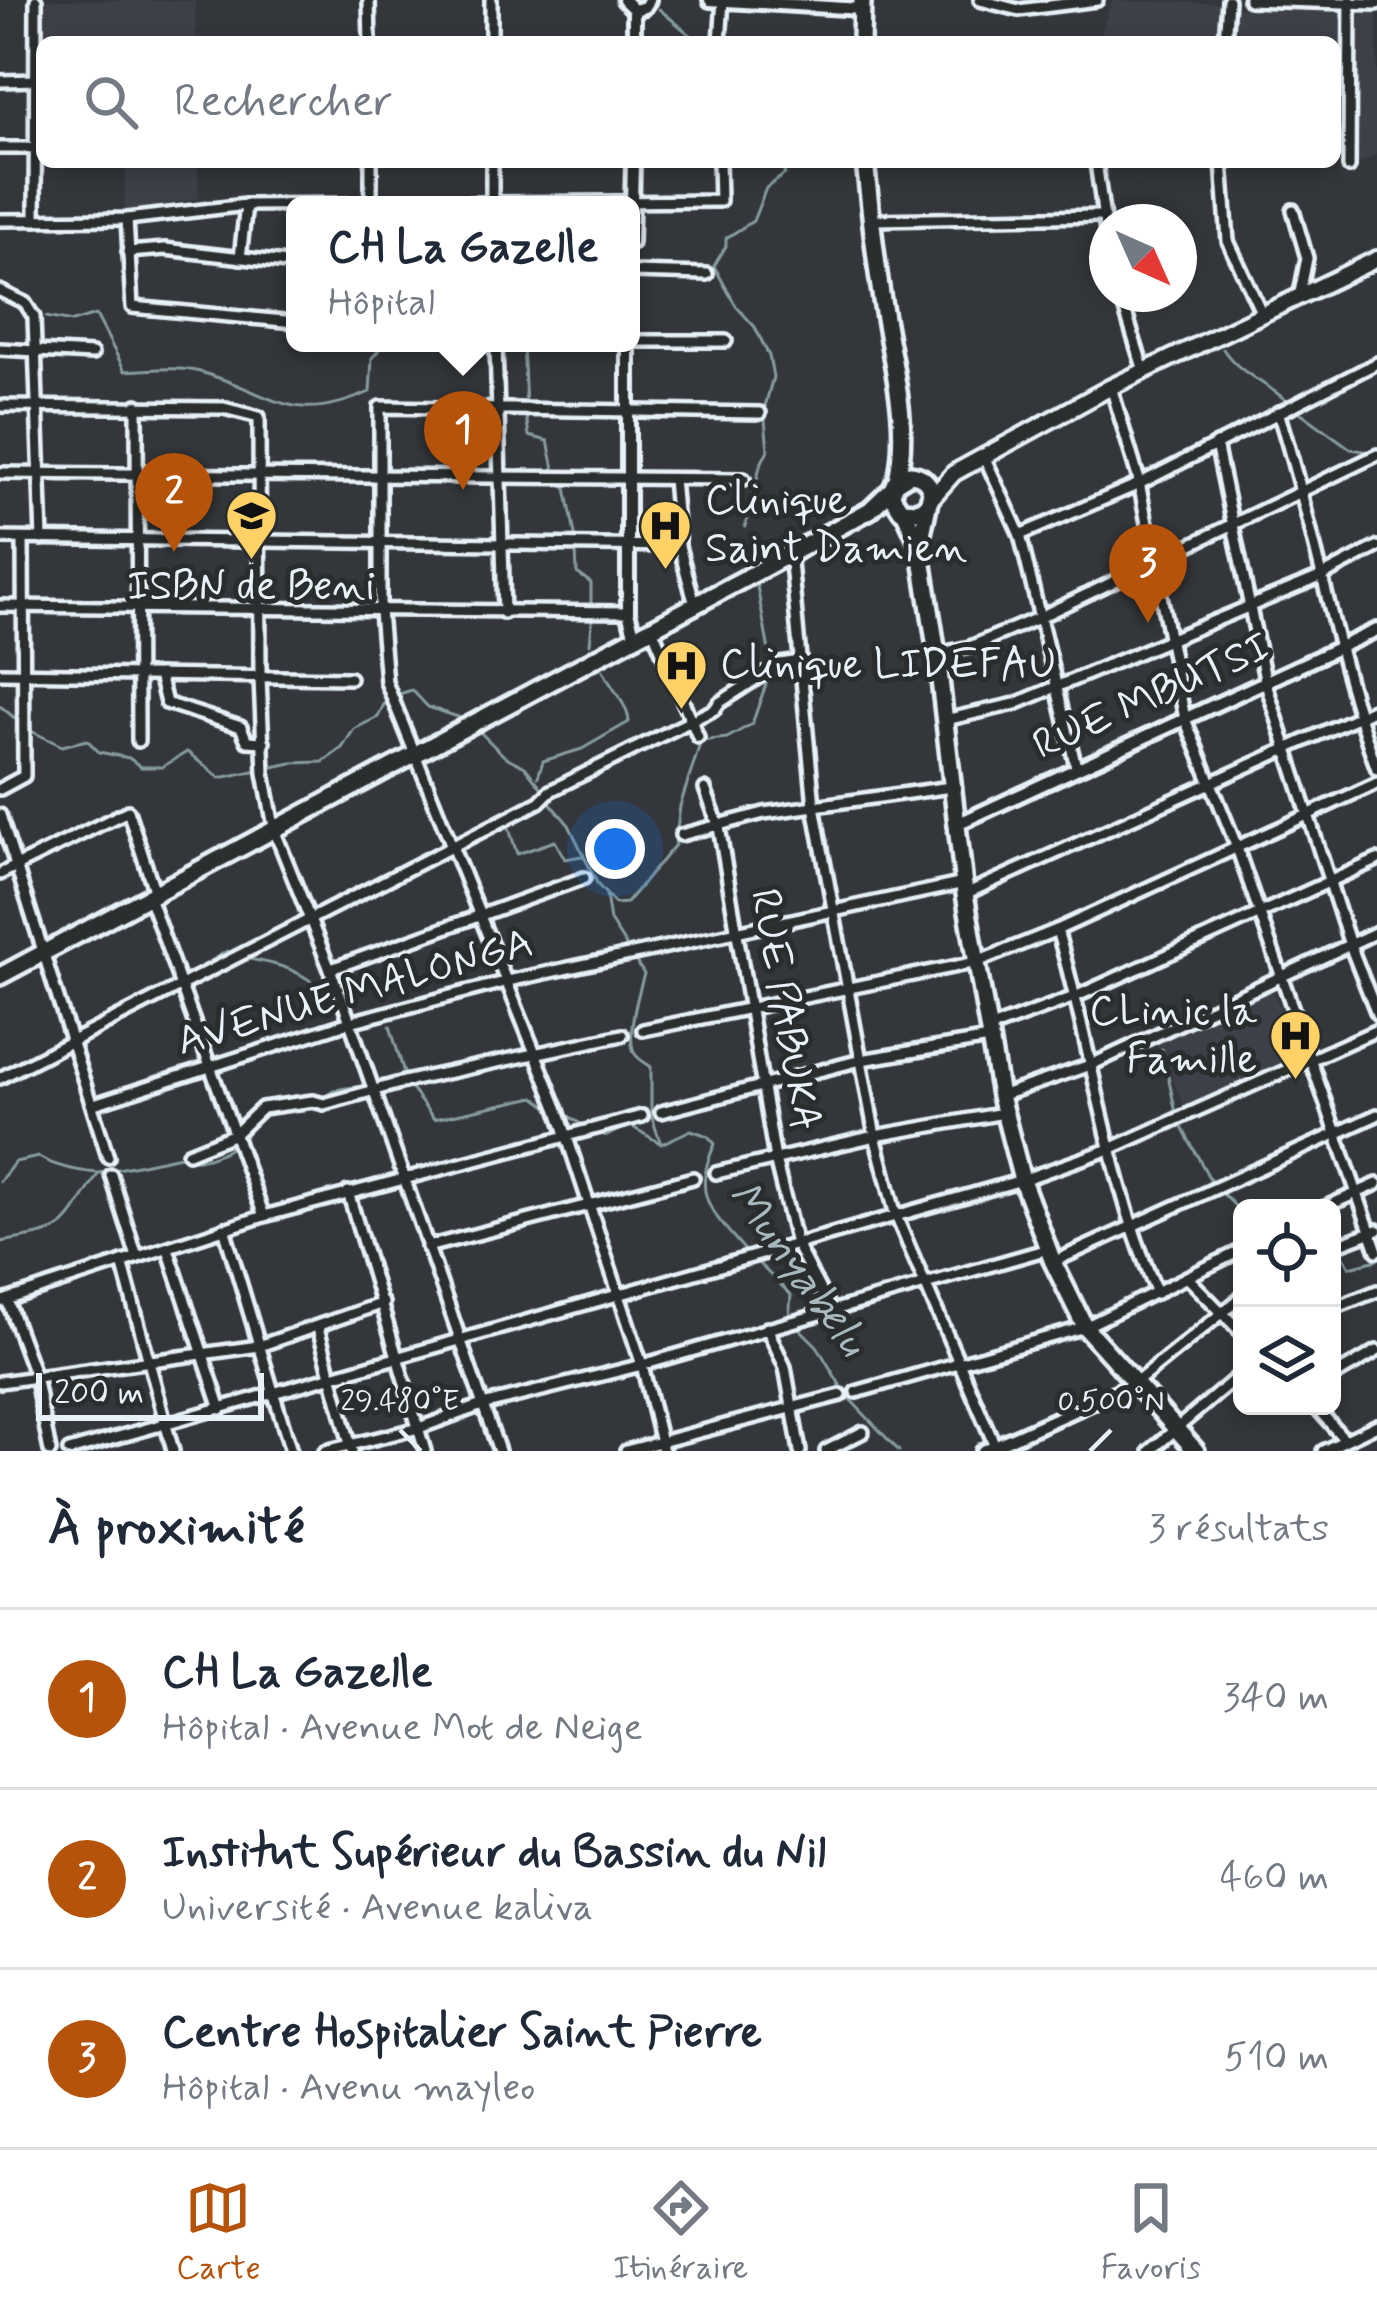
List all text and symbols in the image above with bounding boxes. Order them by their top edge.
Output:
search box [36,36,1341,168]
icon: search [78,69,144,135]
text: Rechercher [174,73,393,132]
popup [286,196,640,352]
north arrow [1089,204,1197,312]
text: CH La Gazelle [328,219,598,278]
text: Hôpital [328,278,435,329]
pin: 1 [424,391,502,490]
pin: 2 [135,453,213,552]
place label: Clinique Saint Damien [705,474,967,577]
school or university icon: ISBN de Beni [223,487,279,561]
hospital icon: Clinique Saint Damien [638,497,694,571]
pin: 3 [1109,524,1187,623]
place label: ISBN de Beni [127,560,375,615]
street label: RUE MBUTSI [1025,620,1279,774]
hospital icon: Clinique LIDEFAU [653,637,709,711]
place label: Clinique LIDEFAU [720,638,1056,693]
your location [585,819,645,879]
street label: RUE PABUKA [736,885,832,1135]
street label: AVENUE MALONGA [170,916,540,1070]
place label: CLinic la Famille [1089,985,1258,1088]
hospital icon: CLinic la Famille [1268,1008,1324,1082]
water label: Munyabelu [713,1169,882,1370]
map controls [1233,1199,1341,1415]
button: locate [1233,1199,1341,1307]
button: layers [1233,1307,1341,1415]
scale bar [36,1367,264,1420]
text: 200 m [54,1372,144,1416]
text: 29.480°E [340,1382,460,1421]
text: 0.500°N [1057,1382,1165,1421]
text: À proximité [48,1496,304,1562]
text: 3 résultats [1148,1504,1329,1555]
text: CH La Gazelle [162,1644,433,1703]
text: 1 [78,1673,96,1724]
text: 340 m [1223,1673,1329,1724]
text: Hôpital · Avenue Mot de Neige [162,1703,643,1754]
text: Institut Supérieur du Bassin du Nil [162,1824,826,1883]
text: 2 [77,1853,97,1904]
text: 460 m [1220,1853,1329,1904]
text: Université · Avenue kaliva [162,1883,593,1934]
text: Centre Hospitalier Saint Pierre [162,2004,762,2063]
text: 3 [78,2033,96,2084]
text: 510 m [1224,2033,1329,2084]
text: Hôpital · Avenu mayleo [162,2063,535,2114]
tab: Carte [176,2175,261,2291]
tab: Itinéraire [613,2175,748,2291]
tab: Favoris [1101,2175,1201,2291]

